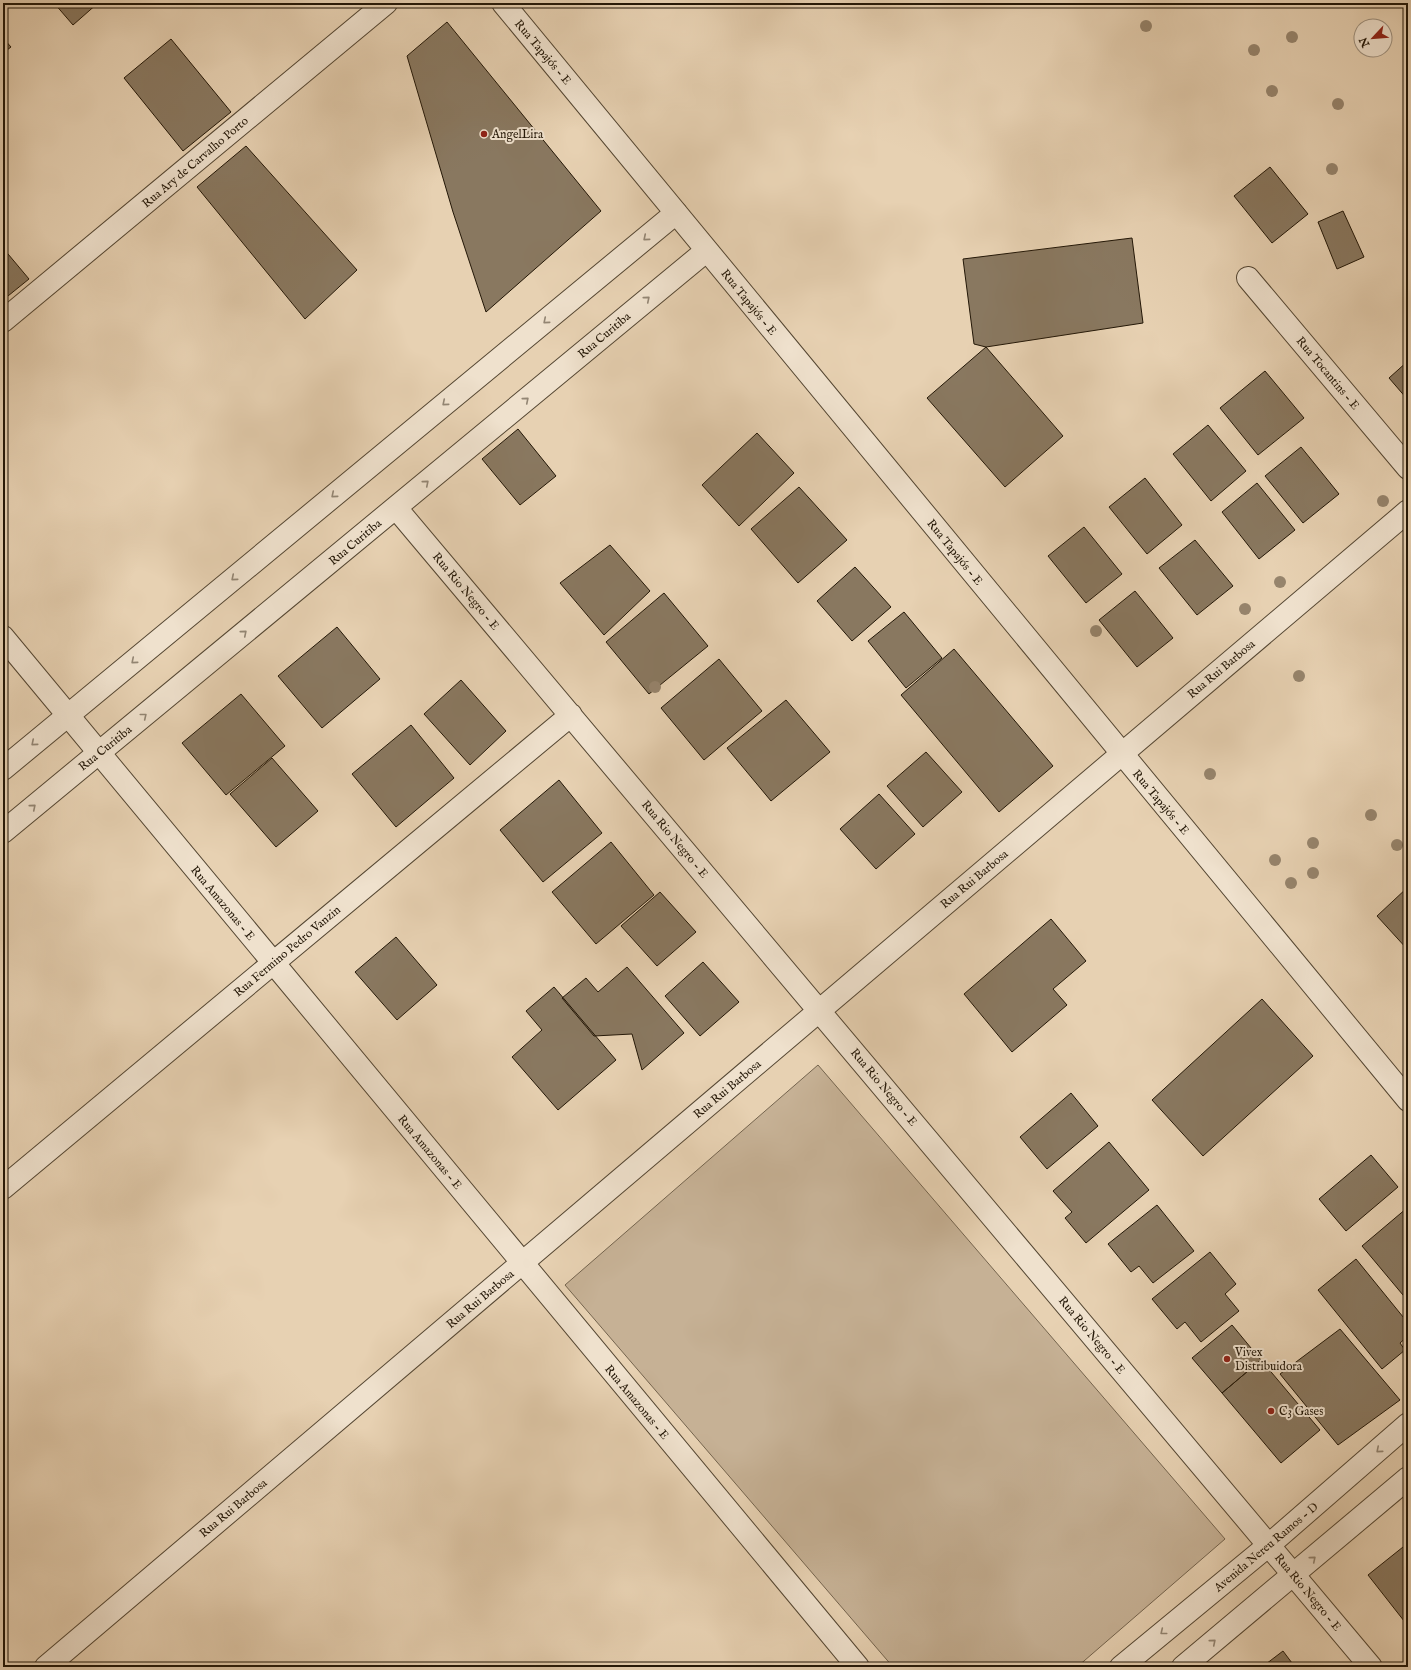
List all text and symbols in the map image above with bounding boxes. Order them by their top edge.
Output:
street label: Rua Tapajós - E [510,17,574,89]
north arrow [1353,18,1393,58]
text: N [1356,34,1374,50]
street label: Rua Ary de Carvalho Porto [139,113,252,211]
place label: AngelLira [491,127,544,142]
marker: AngelLira [479,129,489,139]
one-way arrow [643,233,651,240]
street label: Rua Tapajós - E [717,266,780,339]
one-way arrow [643,297,650,304]
street label: Rua Curitiba [575,308,634,362]
one-way arrow [543,316,550,323]
street label: Rua Tocantins - E [1293,334,1363,413]
one-way arrow [521,398,528,405]
one-way arrow [443,399,450,406]
one-way arrow [421,480,428,487]
one-way arrow [332,490,339,497]
street label: Rua Curitiba [326,515,385,569]
street label: Rua Tapajós - E [923,516,986,589]
street label: Rua Rio Negro - E [429,550,502,633]
one-way arrow [232,573,239,580]
one-way arrow [240,630,247,637]
street label: Rua Rui Barbosa [1184,636,1259,702]
one-way arrow [131,656,139,663]
one-way arrow [140,713,147,720]
street label: Rua Curitiba [76,722,136,774]
one-way arrow [31,739,38,746]
street label: Rua Tapajós - E [1128,767,1192,839]
street label: Rua Rio Negro - E [638,798,711,881]
one-way arrow [28,805,36,812]
street label: Rua Rui Barbosa [937,846,1012,912]
street label: Rua Amazonas - E [187,863,258,944]
street label: Rua Fermino Pedro Vanzin [231,902,344,1000]
street label: Rua Rio Negro - E [847,1046,920,1129]
street label: Rua Rui Barbosa [690,1056,765,1122]
street label: Rua Amazonas - E [394,1112,465,1193]
street label: Rua Rui Barbosa [443,1266,518,1332]
street label: Rua Rio Negro - E [1055,1294,1128,1377]
place label: Vivex Distribuidora [1234,1345,1303,1374]
marker: Vivex Distribuidora [1222,1354,1232,1364]
street label: Rua Amazonas - E [601,1362,672,1443]
place label: C3 Gases [1279,1404,1323,1419]
marker: C3 Gases [1266,1406,1276,1416]
one-way arrow [1376,1445,1383,1452]
street label: Rua Rui Barbosa [196,1475,271,1541]
street label: Avenida Nereu Ramos - D [1210,1499,1322,1596]
street label: Rua Rio Negro - E [1271,1551,1344,1634]
one-way arrow [1308,1556,1316,1563]
one-way arrow [1161,1628,1168,1635]
one-way arrow [1209,1640,1216,1647]

